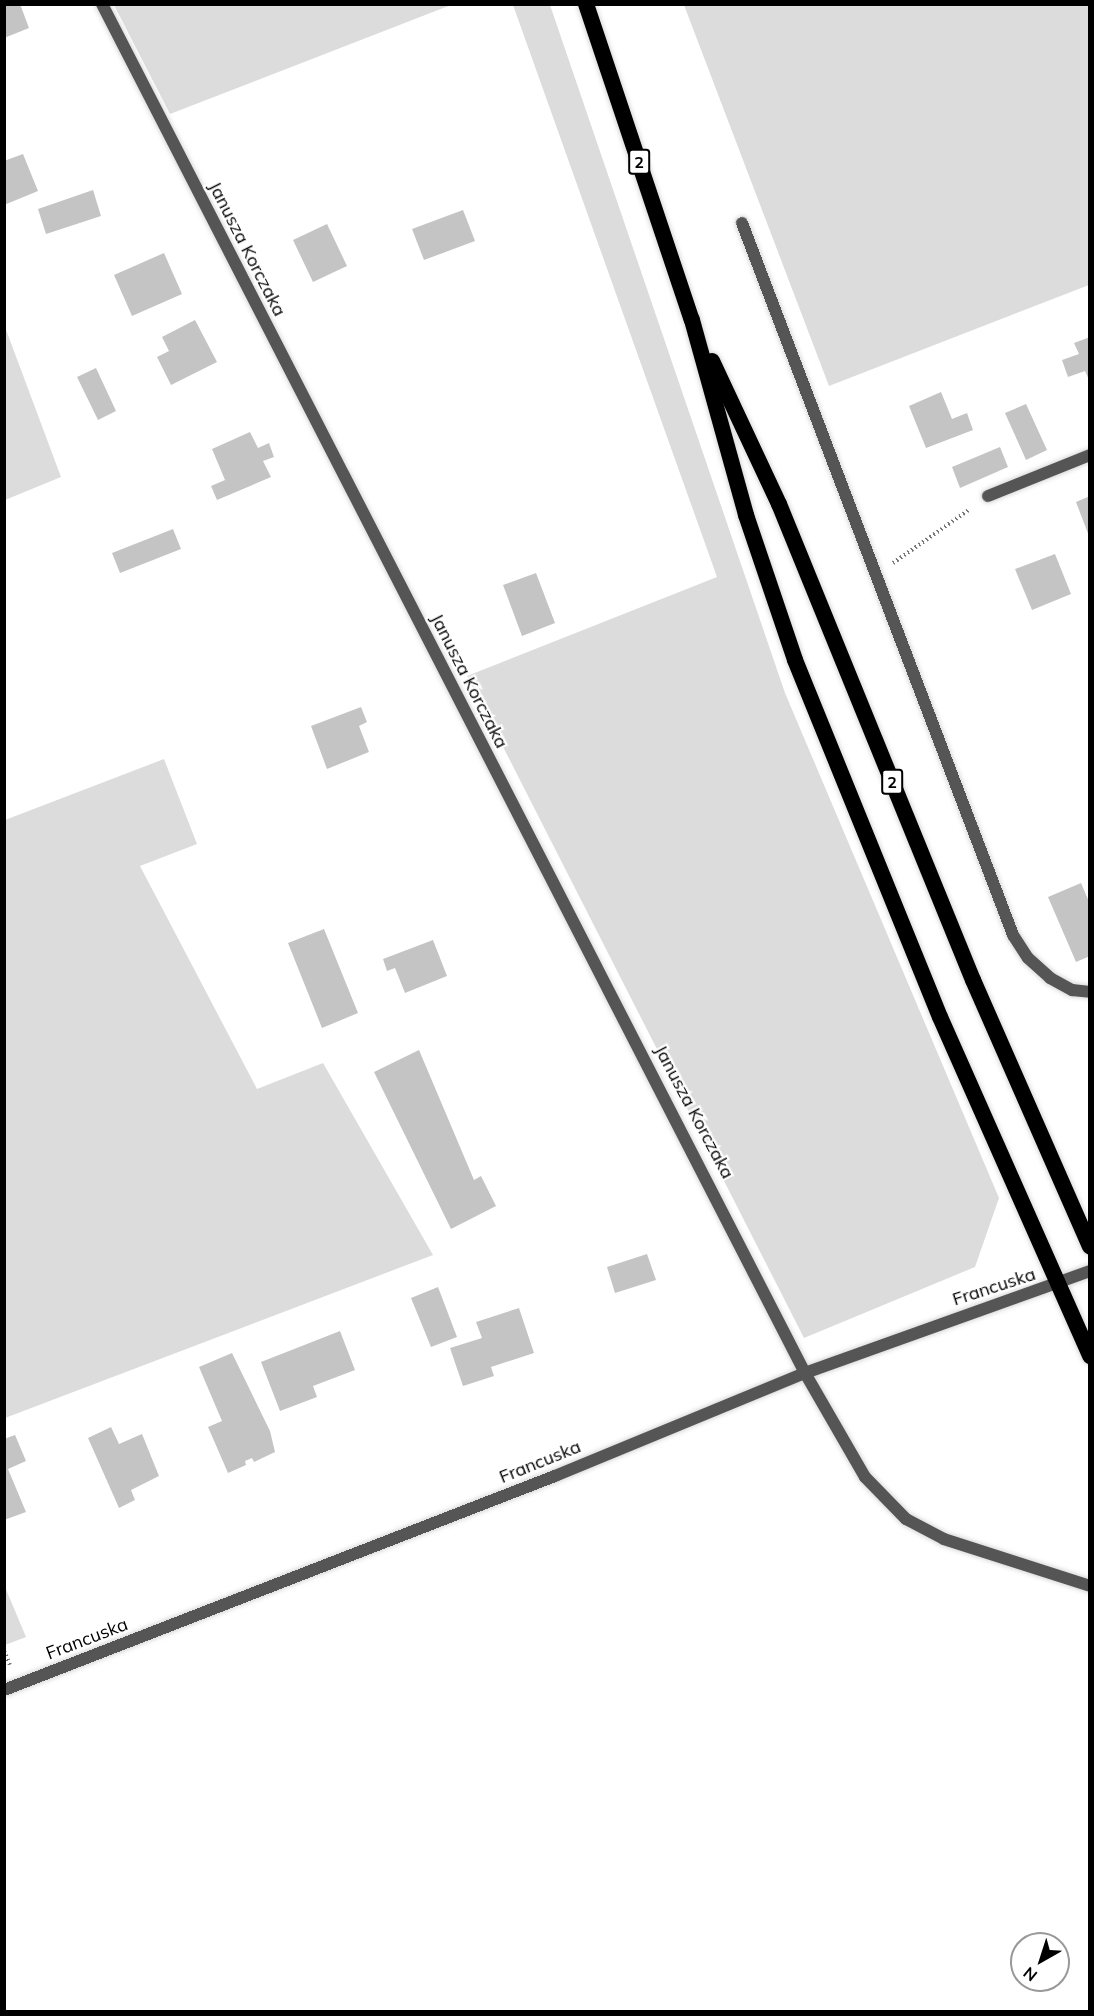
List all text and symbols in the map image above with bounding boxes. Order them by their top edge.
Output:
road number: 2 [627,149,651,175]
street label: Janusza Korczaka [204,178,290,320]
street label: Janusza Korczaka [426,610,512,752]
road number: 2 [880,769,904,795]
street label: Janusza Korczaka [650,1042,738,1182]
street label: Francuska [950,1263,1038,1311]
street label: Francuska [496,1436,584,1488]
street label: Francuska [43,1614,131,1664]
north arrow [1010,1932,1070,1992]
text: N [1019,1963,1041,1986]

